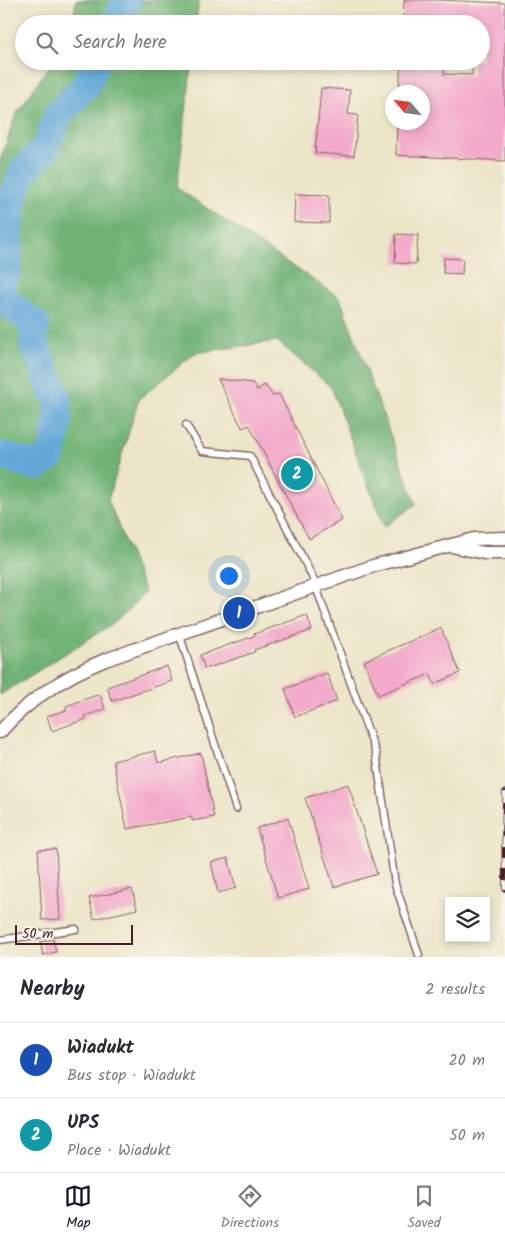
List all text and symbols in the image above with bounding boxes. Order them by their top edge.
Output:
search box [15,15,490,70]
text: Search here [73,28,167,58]
icon: search [33,29,61,57]
north arrow [385,85,430,130]
pin: 2 [281,455,313,493]
your location [216,563,242,589]
pin: 1 [223,594,255,632]
map controls [445,897,490,942]
button: layers [445,897,490,942]
scale bar [15,922,132,945]
text: 50 m [22,923,53,945]
text: Nearby [20,973,85,1006]
text: 2 results [425,977,485,1002]
text: Wiadukt [67,1033,134,1063]
text: 1 [34,1048,38,1073]
text: 20 m [449,1048,485,1073]
text: Bus stop · Wiadukt [67,1063,196,1088]
text: UPS [67,1108,99,1138]
text: 2 [31,1123,41,1148]
text: 50 m [449,1123,485,1148]
text: Place · Wiadukt [67,1138,171,1163]
tab: Map [64,1182,92,1234]
tab: Directions [221,1182,279,1234]
tab: Saved [407,1182,441,1234]

